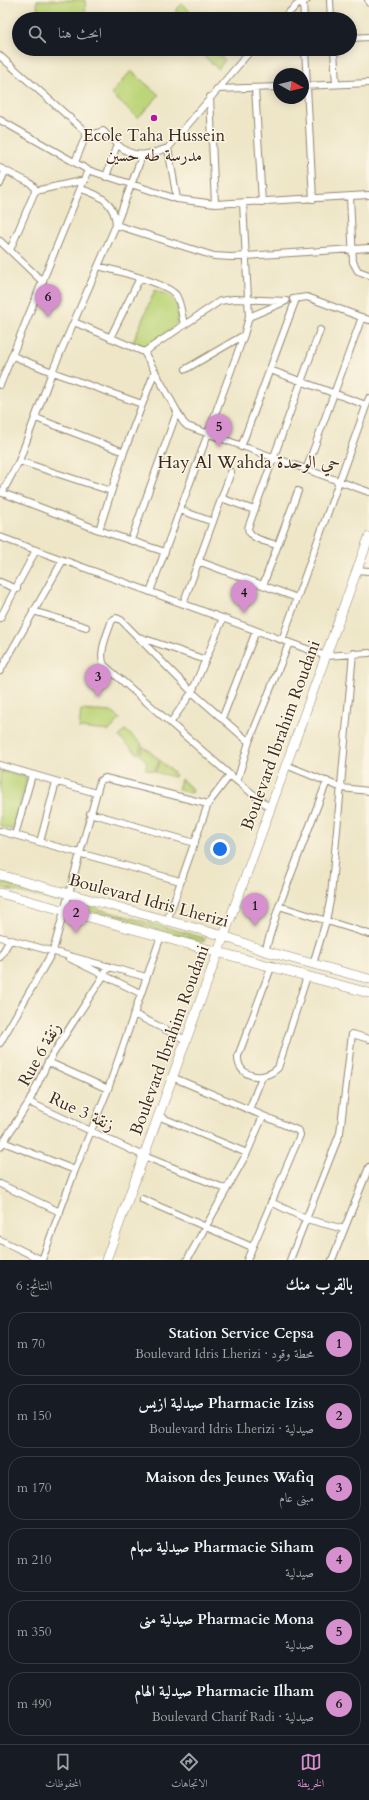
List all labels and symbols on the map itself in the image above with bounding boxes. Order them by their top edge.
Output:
north arrow [273,68,309,104]
marker: Ecole Taha Hussein مدرسة طه حسين [149,113,159,123]
place label: Ecole Taha Hussein مدرسة طه حسين [83,124,225,167]
pin: 6 [35,284,61,317]
pin: 5 [206,414,232,447]
district label: Hay Al Wahda حي الوحدة [158,450,340,477]
pin: 4 [231,580,257,613]
street label: Boulevard Ibrahim Roudani [235,637,326,833]
pin: 3 [85,664,111,697]
your location [210,839,230,859]
street label: Boulevard Idris Lherizi [66,868,232,933]
pin: 1 [242,893,268,926]
pin: 2 [63,900,89,933]
street label: Boulevard Ibrahim Roudani [124,942,215,1138]
street label: Rue 6 زنقة [13,1018,66,1090]
street label: Rue 3 زنقة [45,1086,118,1137]

